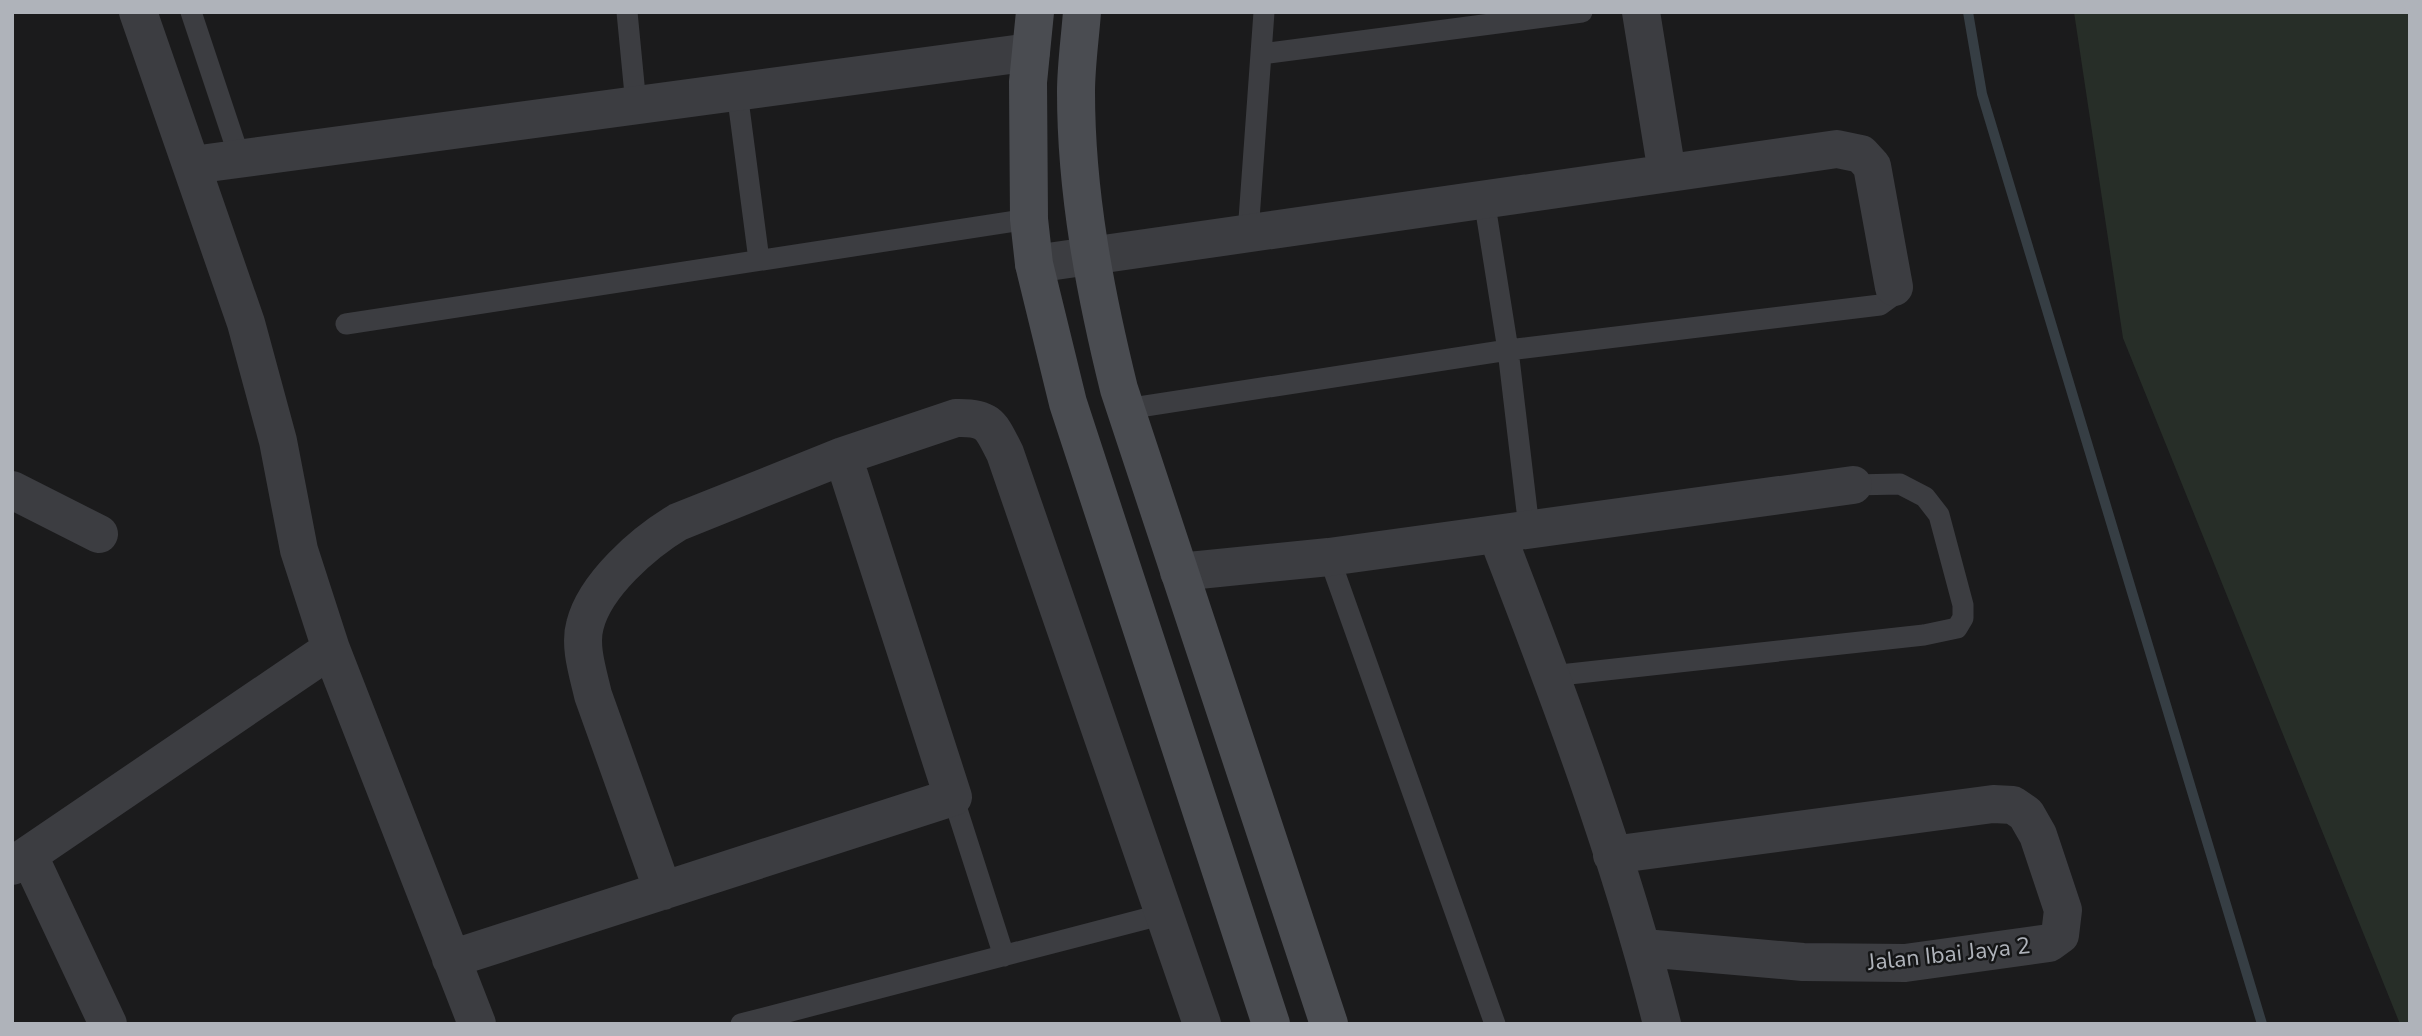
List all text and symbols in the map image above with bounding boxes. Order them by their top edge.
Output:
street label: Jalan Ibai Jaya 2 [1865,930,2032,978]

